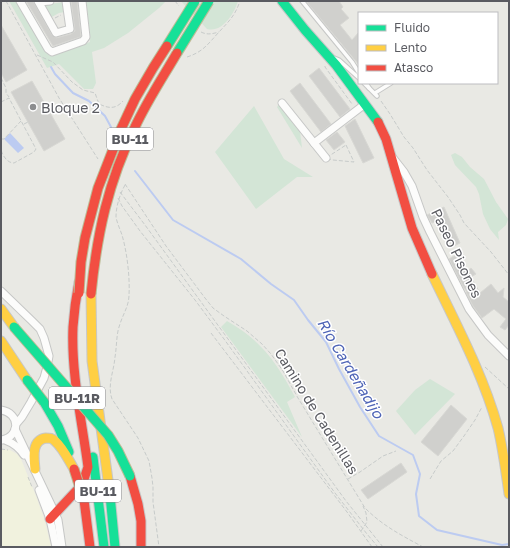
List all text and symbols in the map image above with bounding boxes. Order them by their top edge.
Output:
legend [358,12,498,84]
text: Fluido [394,20,430,35]
text: Lento [394,40,427,55]
text: Atasco [394,60,433,75]
place label: Bloque 2 [41,99,100,116]
marker: Bloque 2 [28,102,38,112]
road number: BU-11 [107,128,153,150]
street label: Paseo Pisones [428,206,486,300]
water label: Río Cardeñadijo [313,315,388,423]
street label: Camino de Cadenillas [271,345,363,477]
road number: BU-11R [49,387,105,409]
road number: BU-11 [75,480,121,502]

